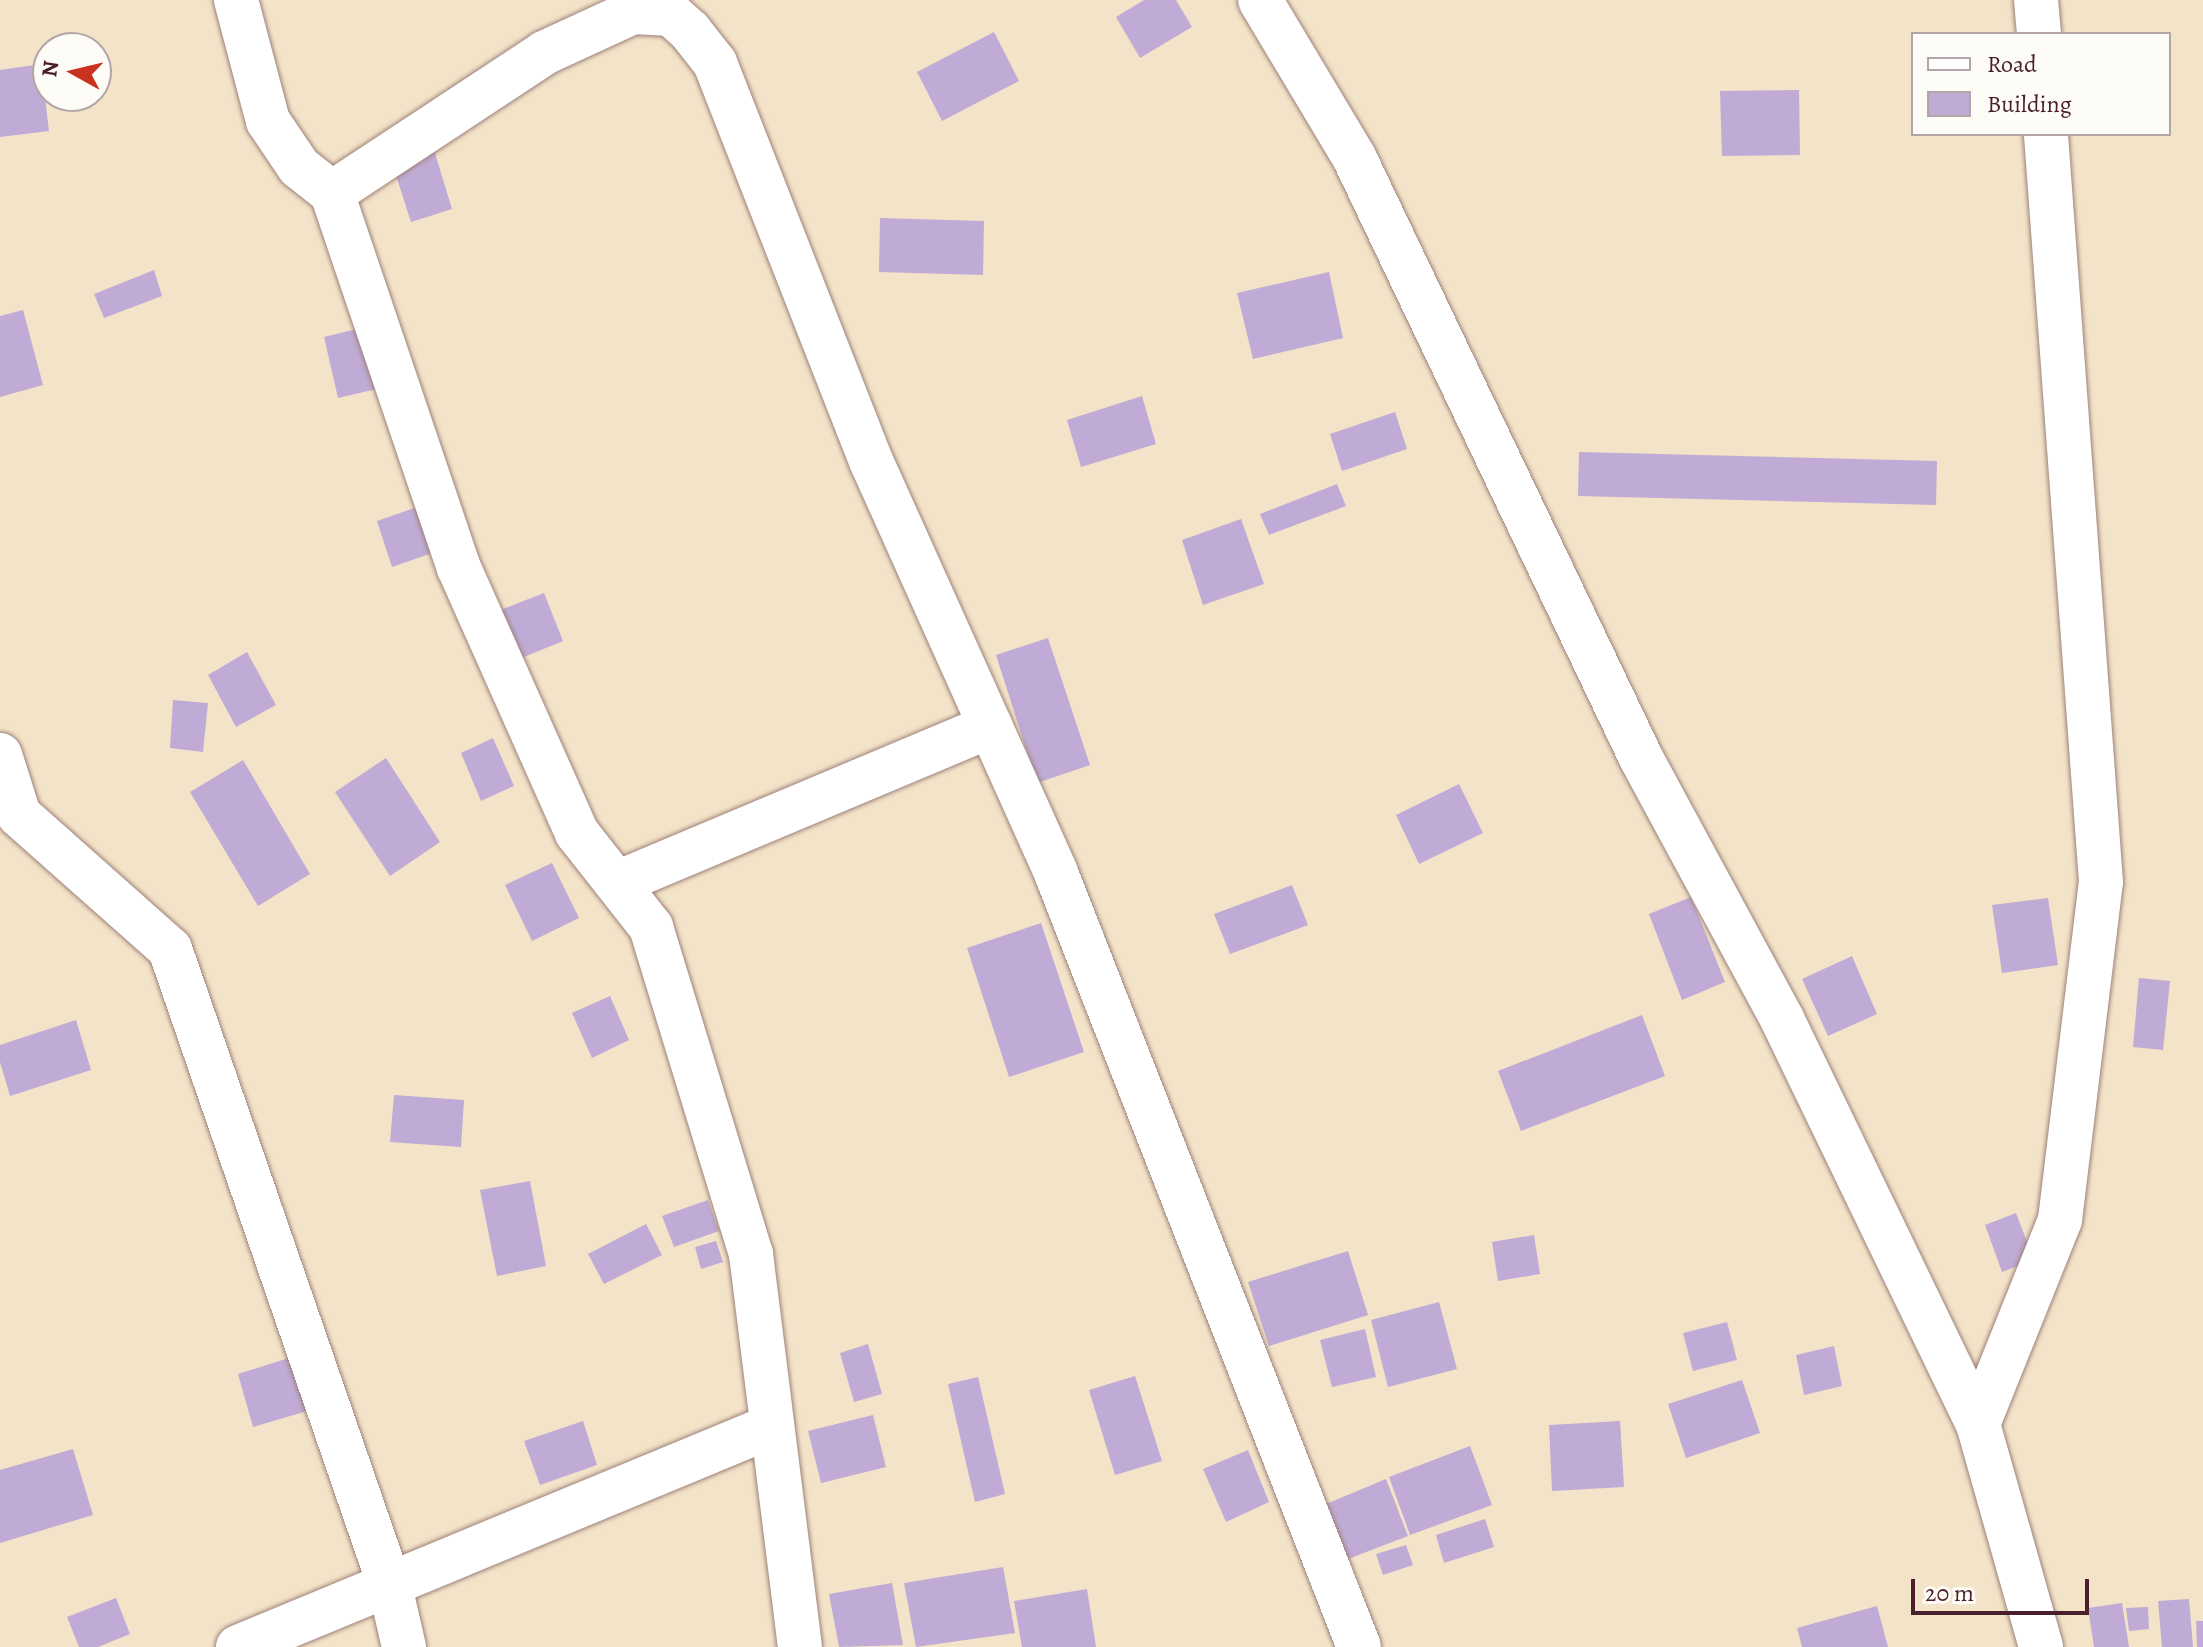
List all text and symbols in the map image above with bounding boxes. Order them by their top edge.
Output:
north arrow [32,32,112,112]
legend [1911,32,2171,136]
text: Road [1987,48,2037,80]
text: N [34,59,66,79]
text: Building [1987,88,2072,120]
scale bar [1915,1563,2093,1613]
text: 20 m [1925,1577,1974,1609]

